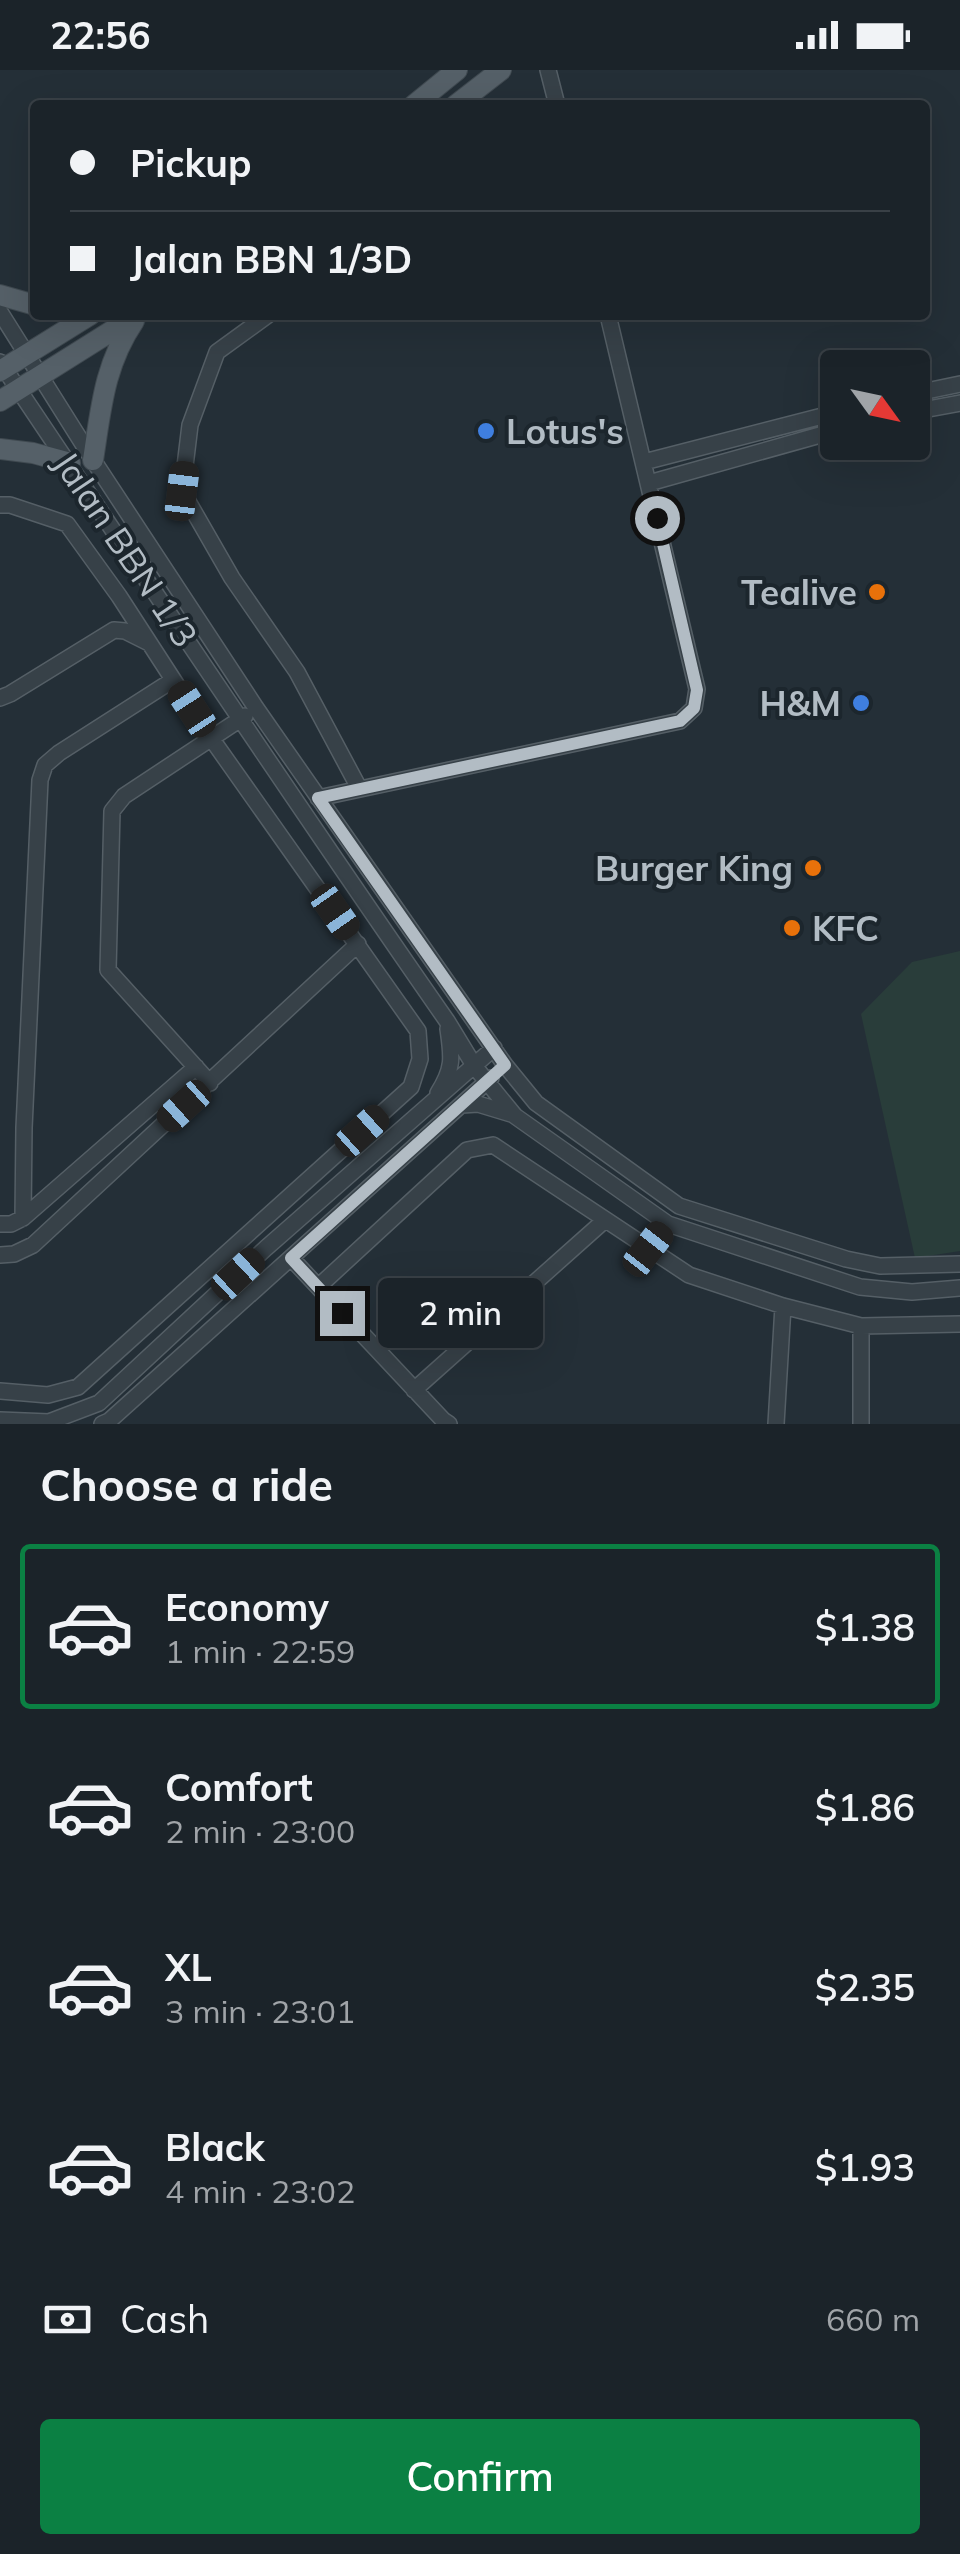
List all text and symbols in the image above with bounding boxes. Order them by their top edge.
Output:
text: 22:56 [50,11,151,59]
text: Pickup [130,139,252,187]
text: Jalan BBN 1/3D [130,235,412,283]
north arrow [820,350,930,460]
map controls [820,350,930,460]
place label: Lotus's [506,409,624,453]
marker: Lotus's [475,420,497,442]
street label: Jalan BBN 1/3 [44,443,208,655]
car [163,459,201,523]
route start [635,496,680,541]
place label: Tealive [741,570,857,614]
marker: Tealive [866,581,888,603]
car [163,676,221,742]
place label: H&M [759,681,841,725]
marker: H&M [850,692,872,714]
place label: Burger King [595,846,793,890]
marker: Burger King [802,857,824,879]
car [306,879,364,945]
place label: KFC [812,906,879,950]
marker: KFC [781,917,803,939]
car [152,1075,216,1137]
car [330,1100,394,1162]
car [618,1216,678,1282]
car [206,1243,270,1305]
callout: 2 min [377,1278,542,1348]
route end [320,1291,365,1336]
text: 2 min [419,1293,502,1333]
text: Choose a ride [40,1456,333,1512]
icon: car [45,1582,135,1672]
text: Economy [165,1583,329,1631]
text: $1.38 [815,1603,915,1651]
text: 1 min · 22:59 [165,1631,355,1671]
icon: car [45,1762,135,1852]
text: Comfort [165,1763,313,1811]
text: $1.86 [815,1783,915,1831]
text: 2 min · 23:00 [165,1811,355,1851]
icon: car [45,1942,135,2032]
text: XL [165,1943,212,1991]
text: $2.35 [815,1963,915,2011]
text: 3 min · 23:01 [165,1991,355,2031]
icon: car [45,2122,135,2212]
text: Black [165,2123,265,2171]
text: $1.93 [815,2143,915,2191]
text: 4 min · 23:02 [165,2171,355,2211]
icon: cash [40,2292,95,2347]
text: Cash [120,2295,209,2343]
text: 660 m [826,2299,920,2339]
button: Confirm [40,2419,920,2534]

